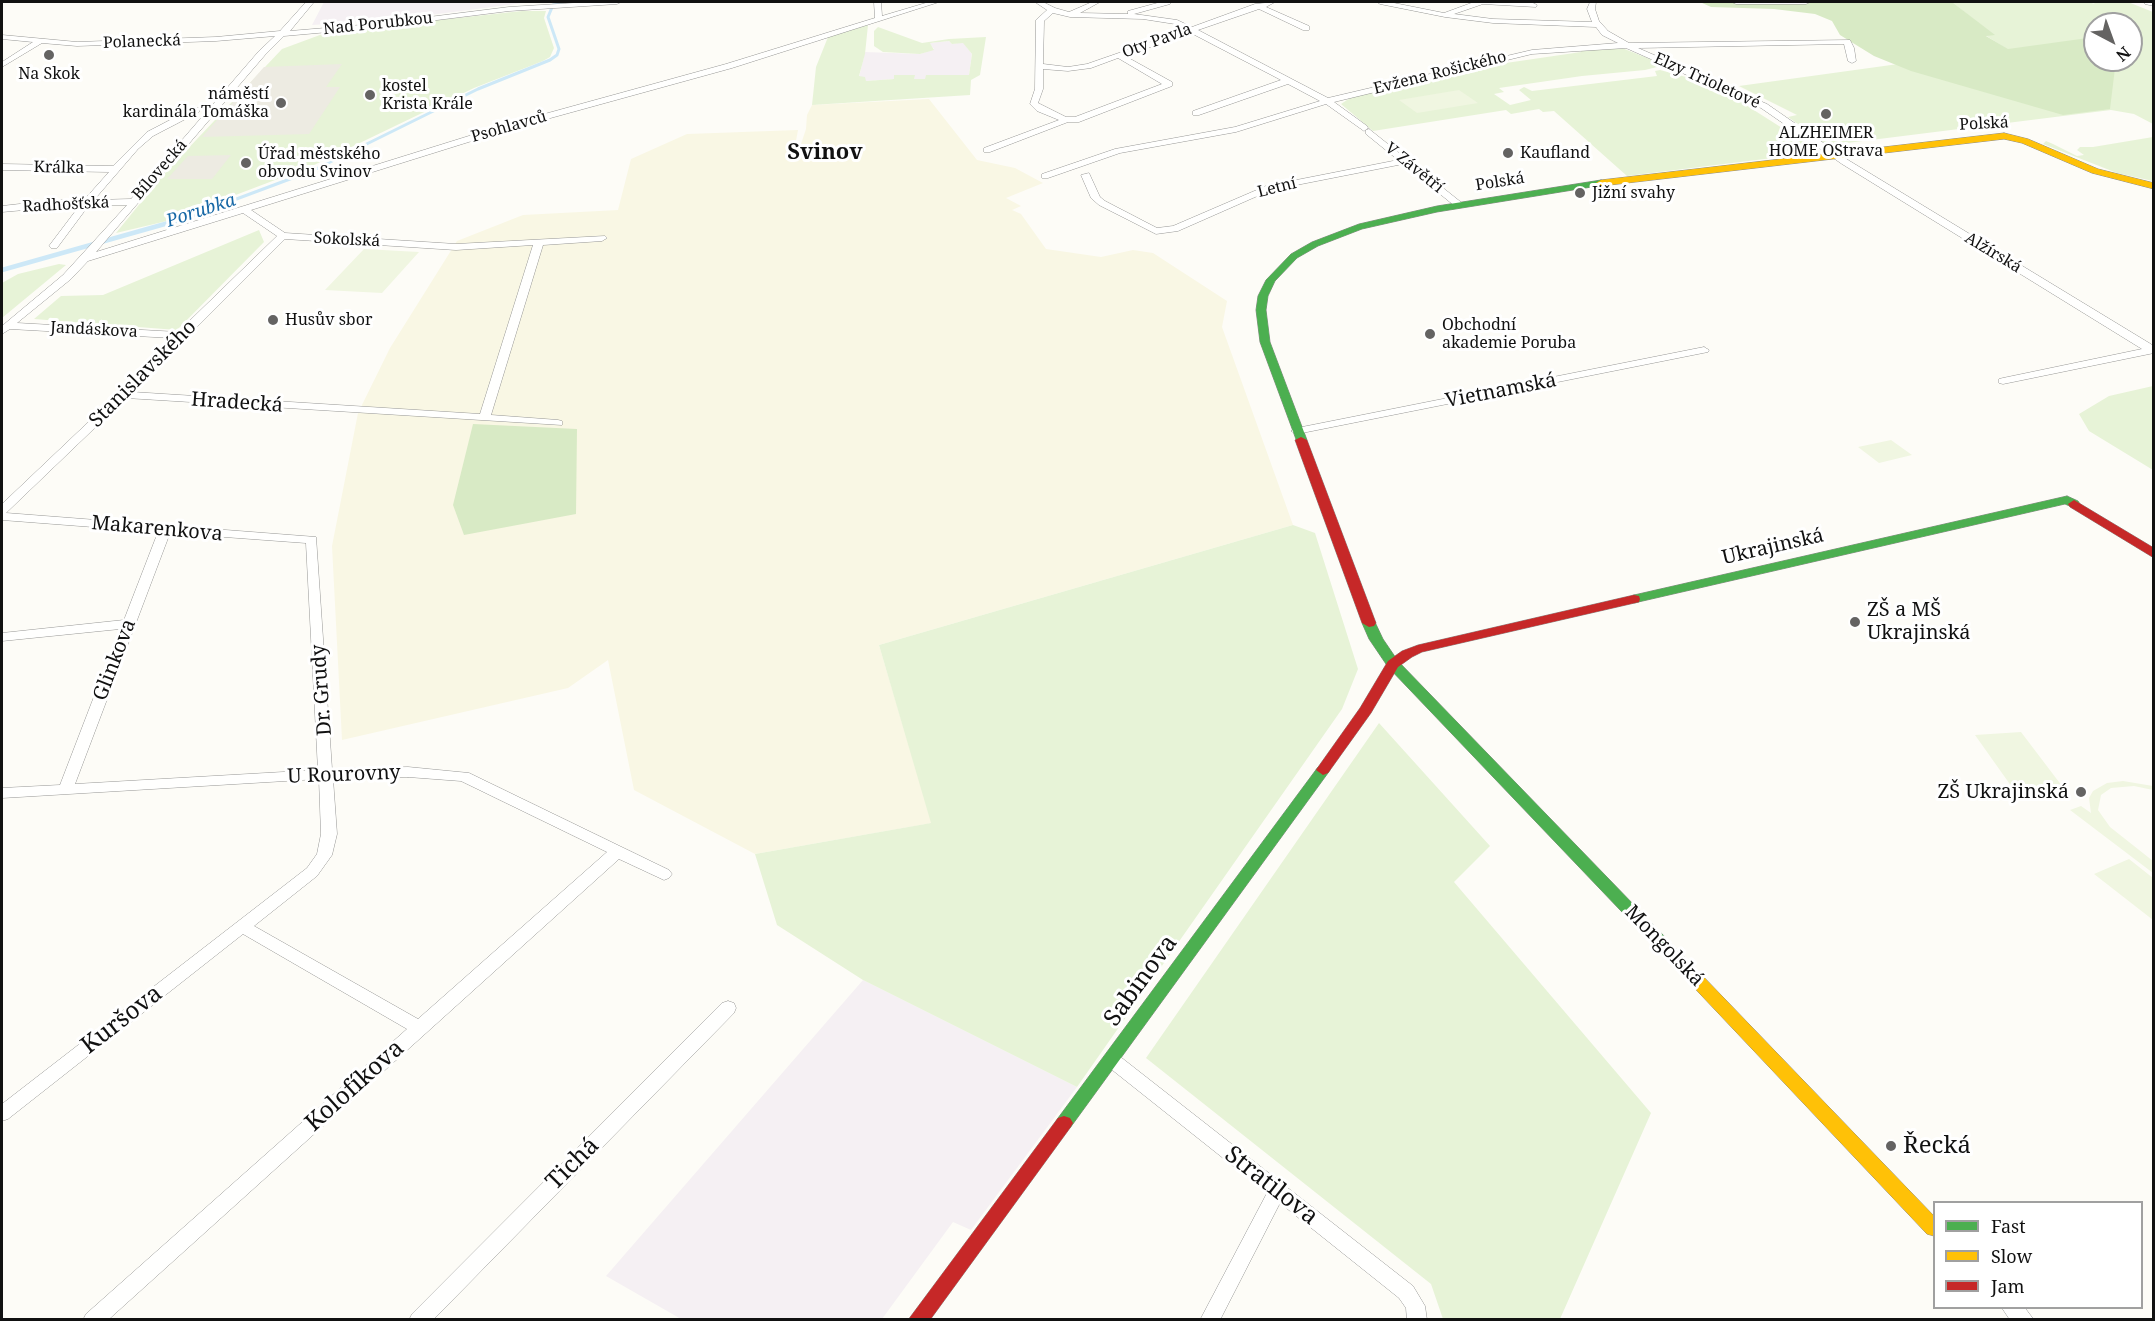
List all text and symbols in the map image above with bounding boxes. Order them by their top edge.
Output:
street label: Nad Porubkou [322,9,434,39]
north arrow [2083,12,2143,72]
street label: Oty Pavla [1120,20,1194,62]
street label: Polanecká [103,31,181,53]
text: N [2112,42,2135,67]
street label: Evžena Rošického [1372,47,1508,99]
marker: Na Skok [42,48,56,62]
street label: Elzy Trioletové [1651,49,1763,113]
place label: Na Skok [18,64,80,84]
place label: kostel Krista Krále [382,76,473,114]
place label: náměstí kardinála Tomáška [123,84,269,122]
marker: kostel Krista Krále [363,88,377,102]
marker: náměstí kardinála Tomáška [274,96,288,110]
street label: Psohlavců [469,107,549,147]
marker: ALZHEIMER HOME OStrava [1819,107,1833,121]
street label: Polská [1959,113,2009,135]
place label: ALZHEIMER HOME OStrava [1769,123,1883,161]
street label: Bílovecká [129,136,191,204]
street label: V Závětří [1381,139,1447,197]
district label: Svinov [787,140,863,166]
place label: Kaufland [1520,143,1590,163]
place label: Úřad městského obvodu Svinov [258,144,380,182]
marker: Kaufland [1501,146,1515,160]
marker: Úřad městského obvodu Svinov [239,156,253,170]
street label: Králka [33,158,85,178]
street label: Polská [1474,169,1526,195]
street label: Letní [1255,174,1299,202]
place label: Jižní svahy [1592,183,1675,203]
marker: Jižní svahy [1573,186,1587,200]
water label: Porubka [164,190,238,232]
street label: Radhošťská [22,193,110,217]
street label: Sokolská [313,229,381,251]
street label: Alžírská [1961,229,2025,277]
place label: Husův sbor [285,310,372,330]
marker: Husův sbor [266,313,280,327]
street label: Stanislavského [84,315,202,433]
place label: Obchodní akademie Poruba [1442,315,1576,353]
street label: Jandáskova [50,318,138,342]
marker: Obchodní akademie Poruba [1423,327,1437,341]
street label: Vietnamská [1443,368,1559,414]
street label: Hradecká [190,388,284,418]
street label: Makarenkova [90,511,224,547]
street label: Ukrajinská [1720,524,1826,570]
place label: ZŠ a MŠ Ukrajinská [1867,598,1971,645]
marker: ZŠ a MŠ Ukrajinská [1848,615,1862,629]
street label: Glinkova [88,616,142,704]
street label: Dr. Grudy [307,644,337,736]
street label: U Rourovny [287,761,401,789]
place label: ZŠ Ukrajinská [1937,780,2069,804]
marker: ZŠ Ukrajinská [2074,785,2088,799]
street label: Mongolská [1619,900,1709,992]
street label: Sabinova [1098,930,1184,1032]
street label: Kuršova [76,979,168,1061]
street label: Kolofíkova [300,1034,410,1138]
street label: Tichá [541,1132,605,1196]
place label: Řecká [1903,1132,1971,1160]
marker: Řecká [1884,1139,1898,1153]
street label: Stratilova [1219,1141,1323,1231]
legend [1933,1201,2143,1309]
text: Fast [1991,1214,2026,1238]
text: Slow [1991,1244,2032,1268]
text: Jam [1991,1274,2025,1298]

